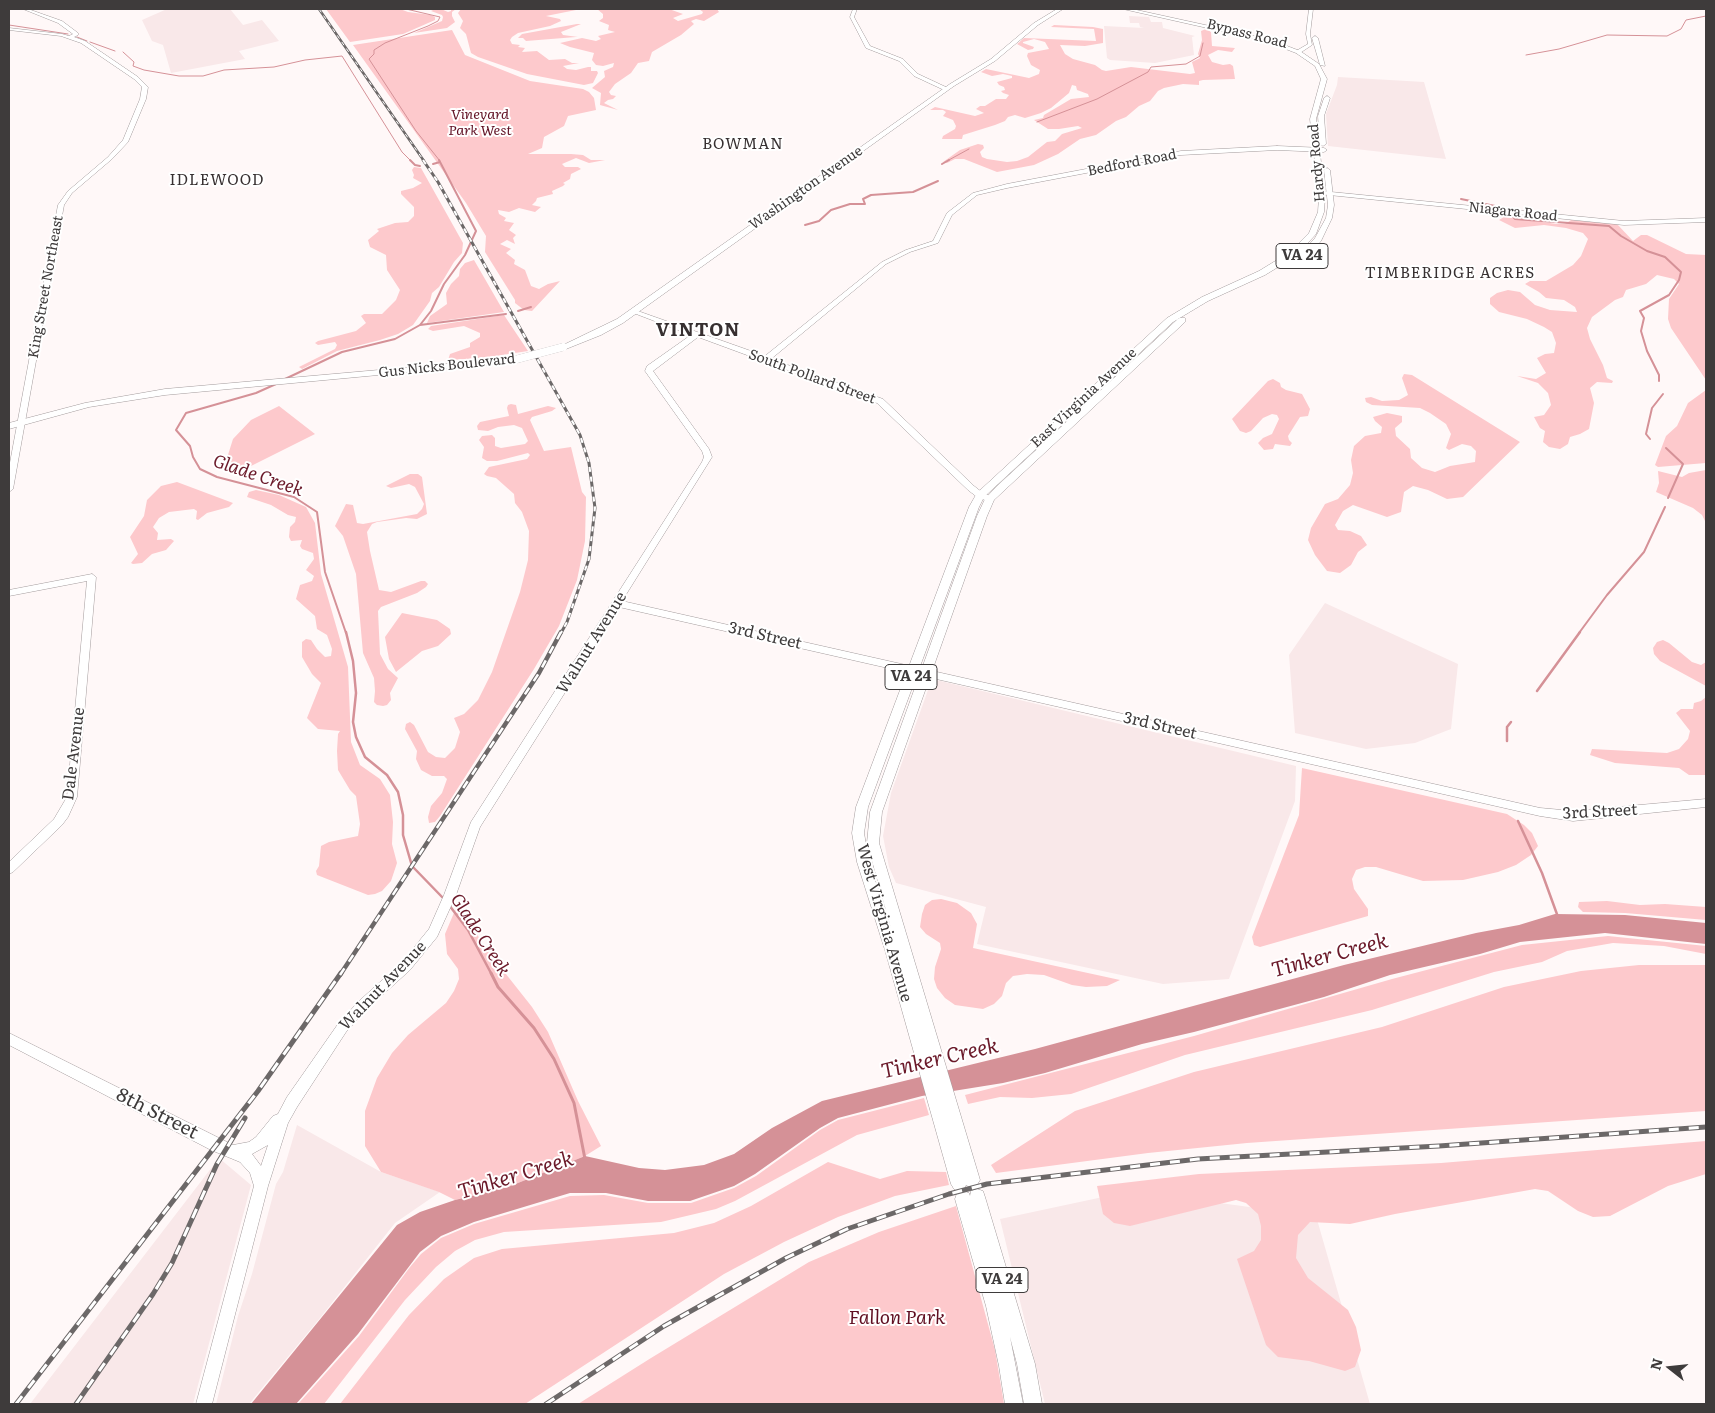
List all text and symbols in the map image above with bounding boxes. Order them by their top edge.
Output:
street label: Bypass Road [1205,16,1289,52]
park label: Vineyard Park West [448,107,512,140]
street label: Hardy Road [1305,123,1329,203]
district label: BOWMAN [701,136,785,154]
street label: Washington Avenue [746,142,866,234]
street label: Bedford Road [1086,146,1178,180]
district label: IDLEWOOD [168,172,266,190]
street label: Niagara Road [1468,199,1558,225]
street label: King Street Northeast [25,214,67,360]
road number: VA 24 [1276,244,1328,268]
district label: TIMBERIDGE ACRES [1363,265,1537,283]
district label: VINTON [655,320,741,342]
street label: East Virginia Avenue [1028,345,1140,451]
street label: South Pollard Street [746,346,878,408]
street label: Gus Nicks Boulevard [378,350,516,382]
water label: Glade Creek [210,450,306,502]
street label: Walnut Avenue [553,588,631,698]
street label: 3rd Street [726,618,804,654]
road number: VA 24 [885,664,937,690]
street label: Dale Avenue [59,706,89,802]
street label: 3rd Street [1121,708,1199,744]
street label: 3rd Street [1562,800,1638,824]
street label: West Virginia Avenue [852,842,916,1004]
water label: Glade Creek [445,890,515,980]
water label: Tinker Creek [1269,928,1391,984]
street label: Walnut Avenue [336,937,430,1035]
water label: Tinker Creek [879,1033,1001,1085]
street label: 8th Street [112,1084,202,1144]
water label: Tinker Creek [455,1147,577,1205]
road number: VA 24 [976,1268,1028,1292]
park label: Fallon Park [849,1307,945,1329]
north arrow [1645,1343,1695,1393]
text: N [1644,1355,1667,1372]

